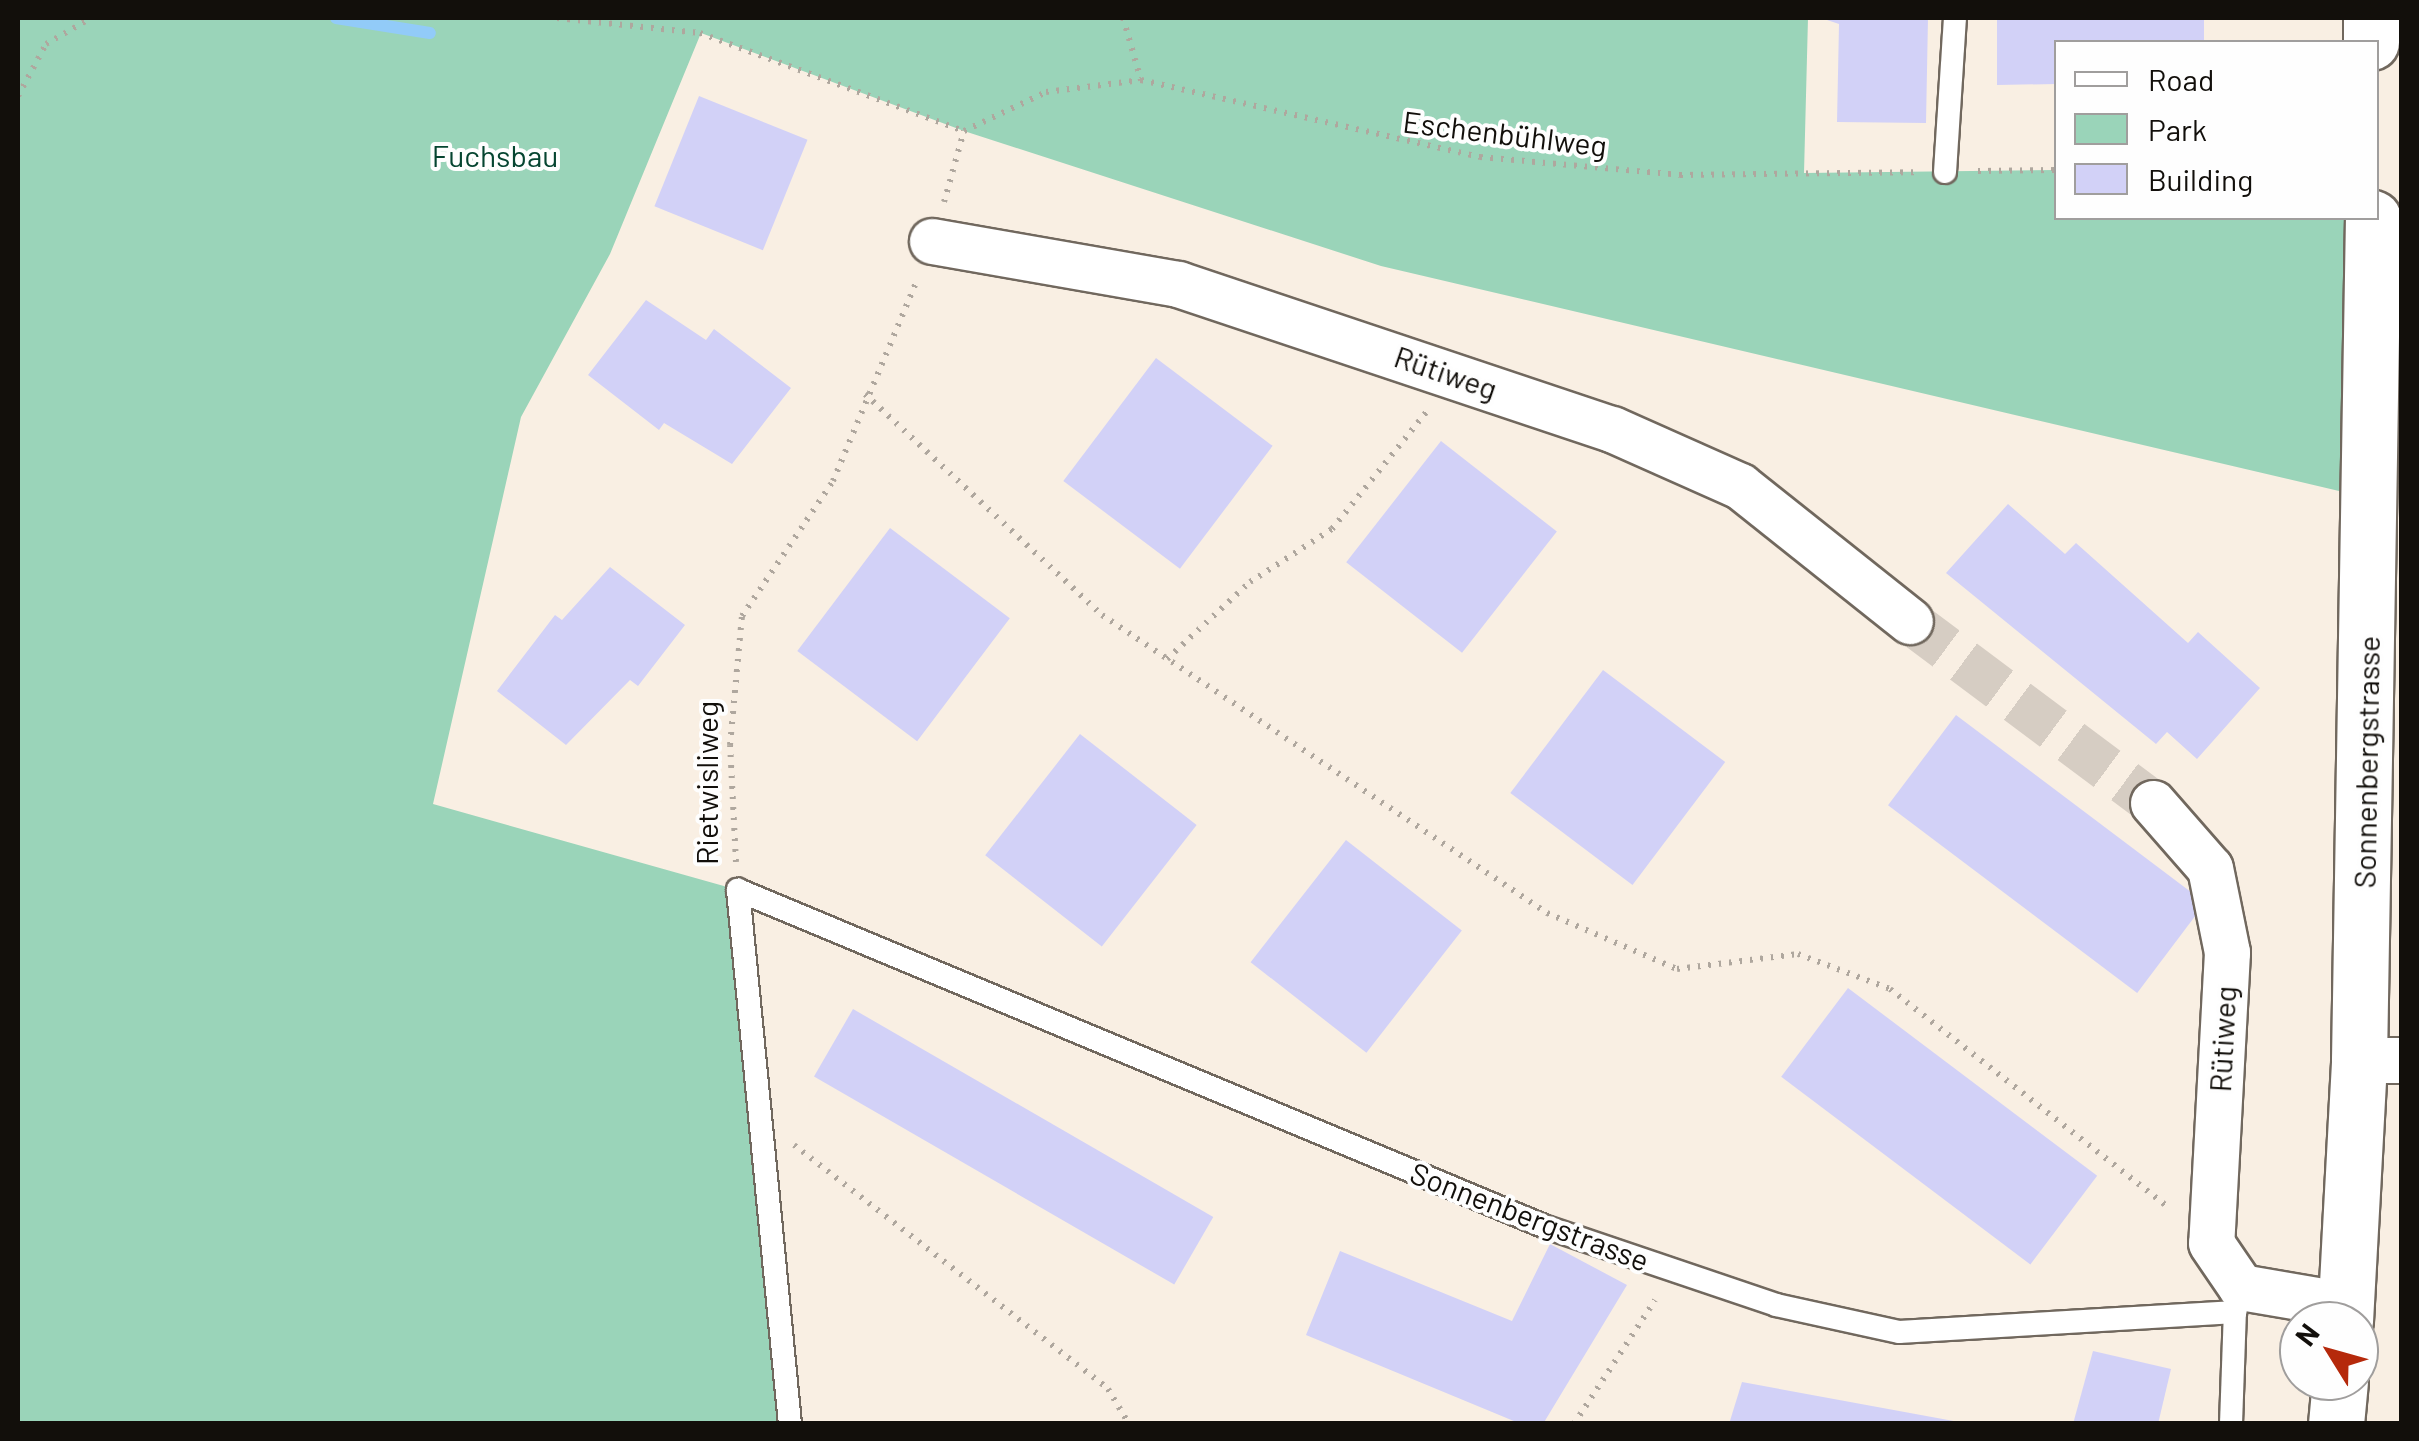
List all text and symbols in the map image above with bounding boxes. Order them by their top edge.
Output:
legend [2054,40,2379,220]
text: Road [2148,61,2214,97]
street label: Eschenbühlweg [1401,103,1609,163]
text: Park [2148,111,2207,147]
park label: Fuchsbau [432,137,558,173]
text: Building [2148,161,2253,197]
street label: Rütiweg [1390,338,1502,406]
street label: Sonnenbergstrasse [2346,635,2386,889]
street label: Rietwisliweg [688,701,724,865]
street label: Rütiweg [2201,985,2243,1093]
street label: Sonnenbergstrasse [1406,1154,1654,1278]
north arrow [2279,1301,2379,1401]
text: N [2287,1316,2326,1352]

